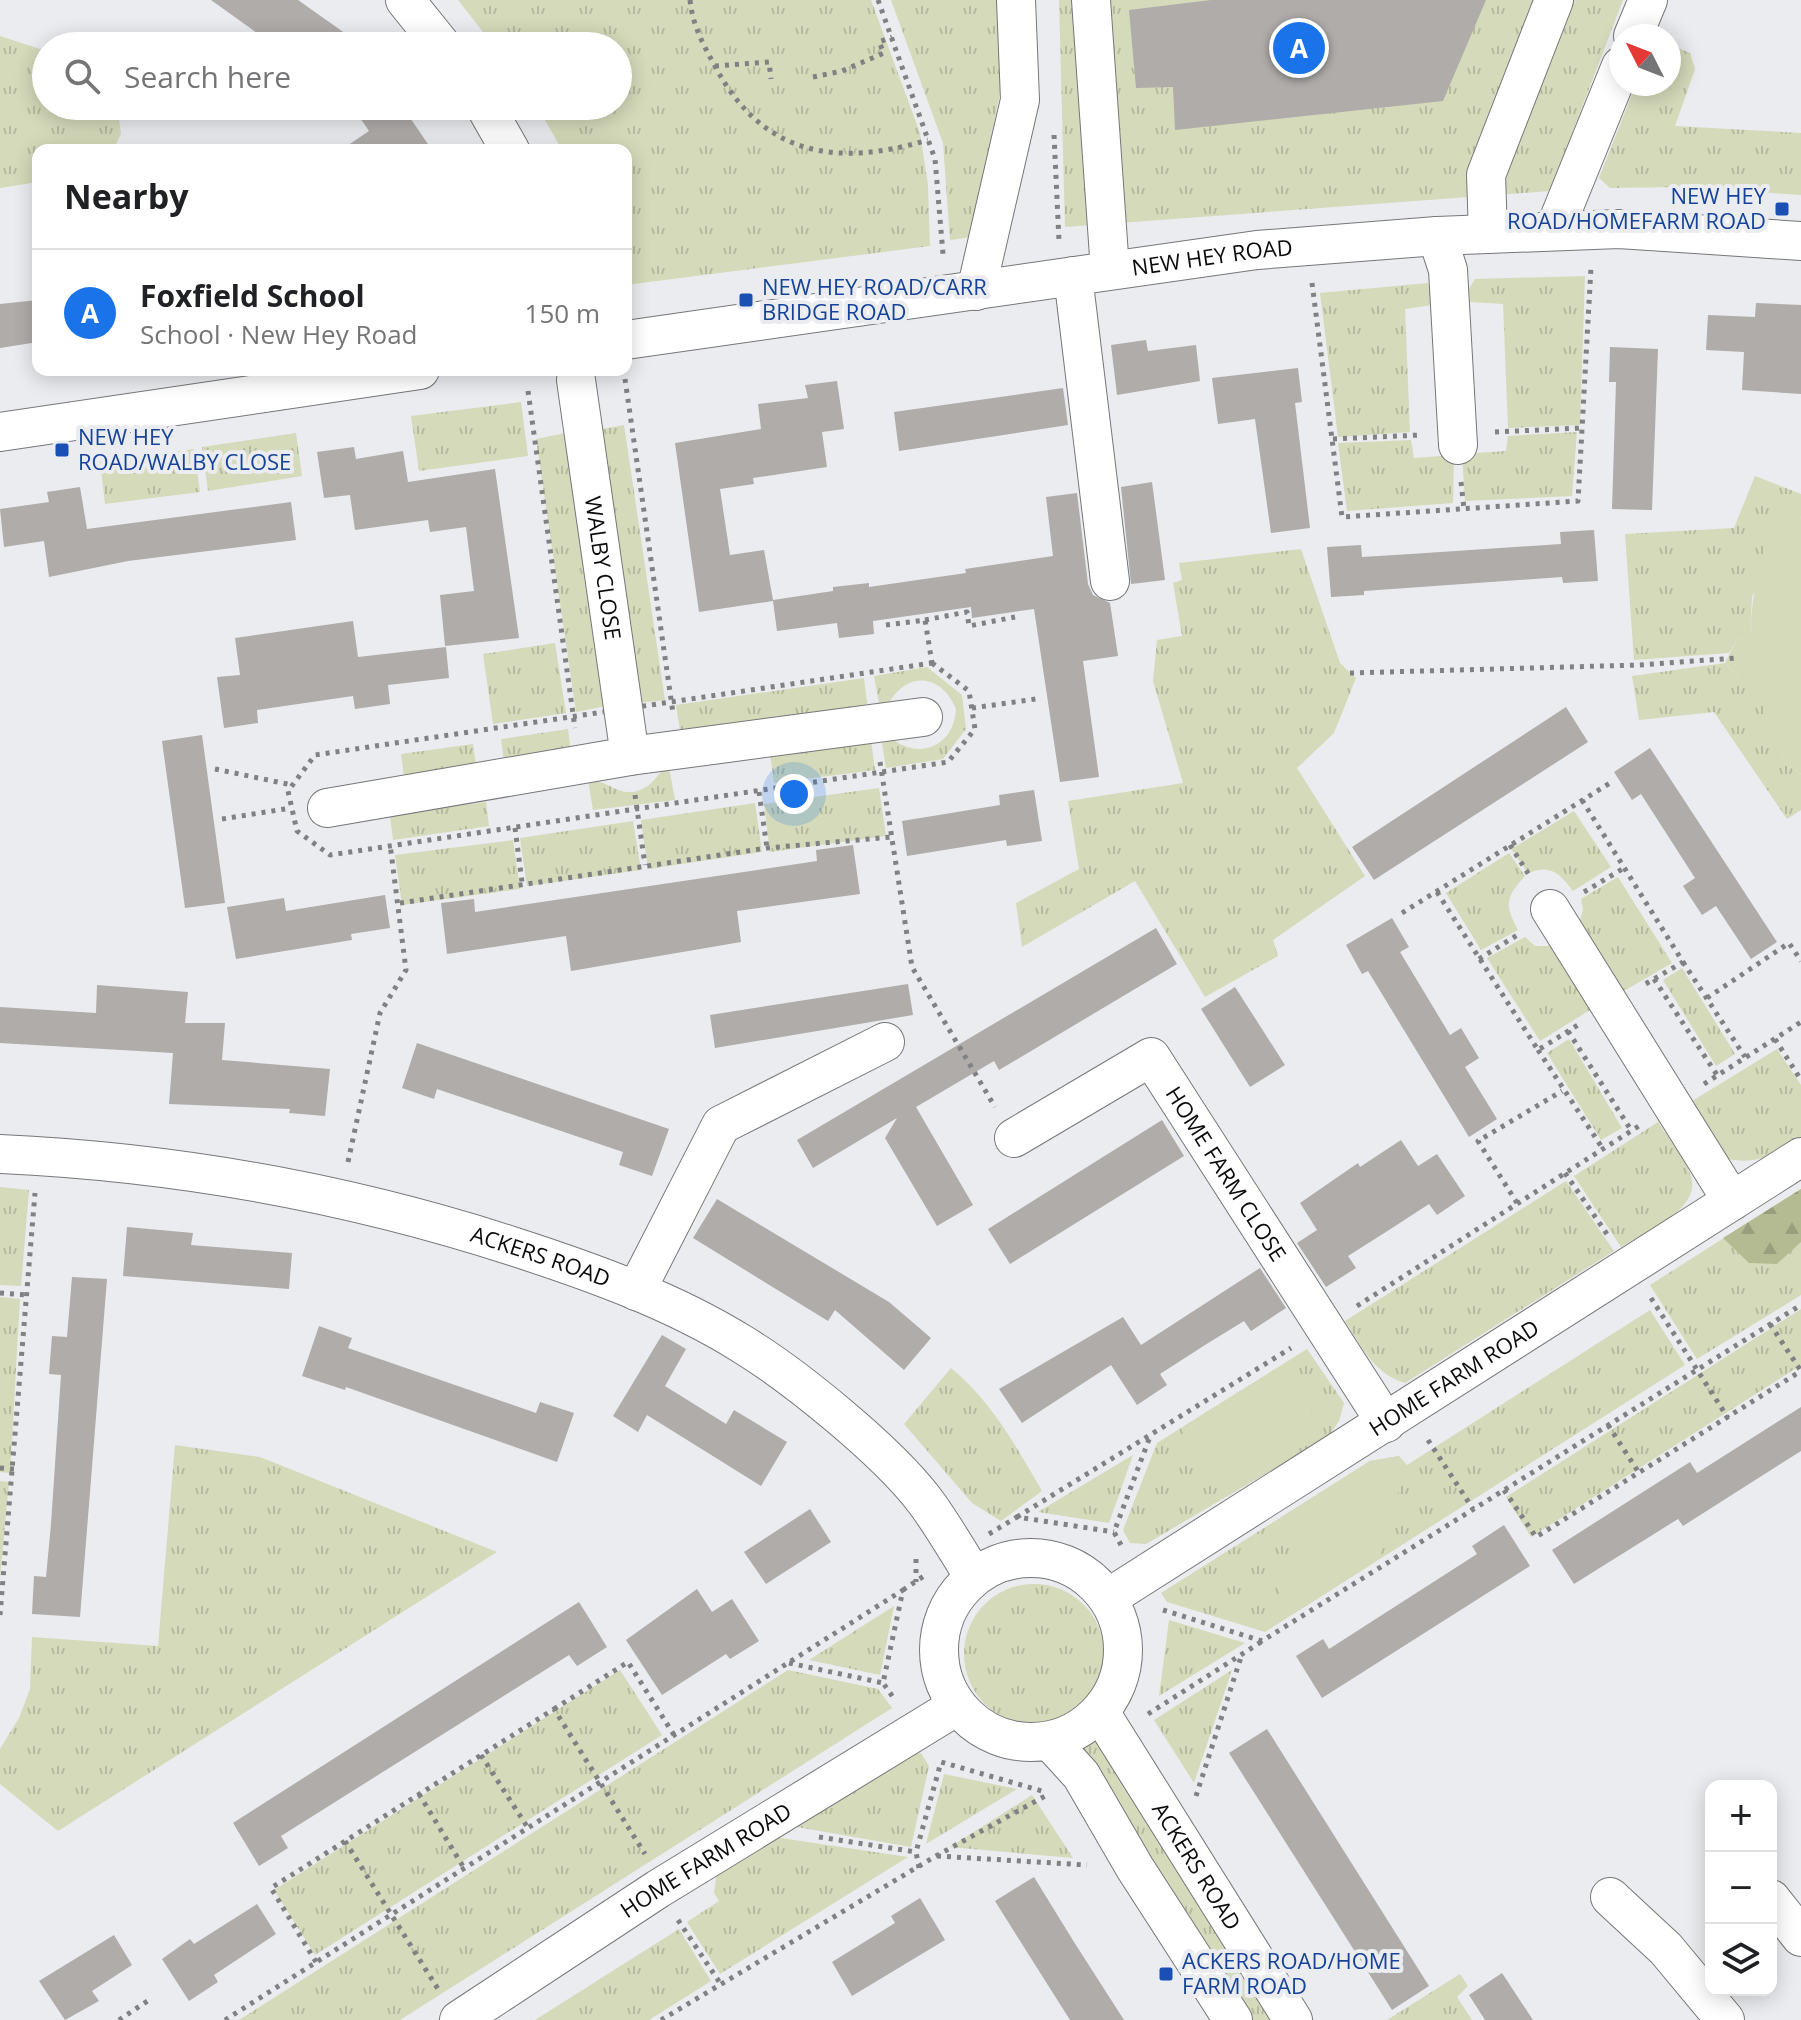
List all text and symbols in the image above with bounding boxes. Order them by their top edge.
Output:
pin: A [1273,18,1325,78]
north arrow [1609,24,1681,96]
search box [32,32,632,120]
icon: search [60,54,104,98]
text: Search here [124,56,291,97]
text: Nearby [64,173,189,219]
place label: NEW HEY ROAD/HOMEFARM ROAD [1507,180,1767,235]
marker: NEW HEY ROAD/HOMEFARM ROAD [1773,200,1791,218]
street label: NEW HEY ROAD [1130,231,1294,282]
place label: NEW HEY ROAD/CARR BRIDGE ROAD [762,271,987,326]
text: Foxfield School [140,275,365,316]
marker: NEW HEY ROAD/CARR BRIDGE ROAD [737,291,755,309]
text: A [81,295,99,331]
text: 150 m [525,295,600,331]
text: School · New Hey Road [140,316,418,352]
place label: NEW HEY ROAD/WALBY CLOSE [78,421,291,476]
marker: NEW HEY ROAD/WALBY CLOSE [53,441,71,459]
street label: WALBY CLOSE [579,494,629,642]
your location [774,774,814,814]
street label: HOME FARM CLOSE [1160,1080,1294,1267]
street label: ACKERS ROAD [467,1218,615,1293]
street label: HOME FARM ROAD [1363,1312,1544,1442]
map controls [1705,1780,1777,1996]
button: + [1705,1780,1777,1852]
street label: HOME FARM ROAD [614,1795,796,1924]
street label: ACKERS ROAD [1146,1796,1249,1935]
button: − [1705,1852,1777,1924]
button: layers [1705,1924,1777,1996]
place label: ACKERS ROAD/HOME FARM ROAD [1182,1945,1401,2000]
marker: ACKERS ROAD/HOME FARM ROAD [1157,1965,1175,1983]

